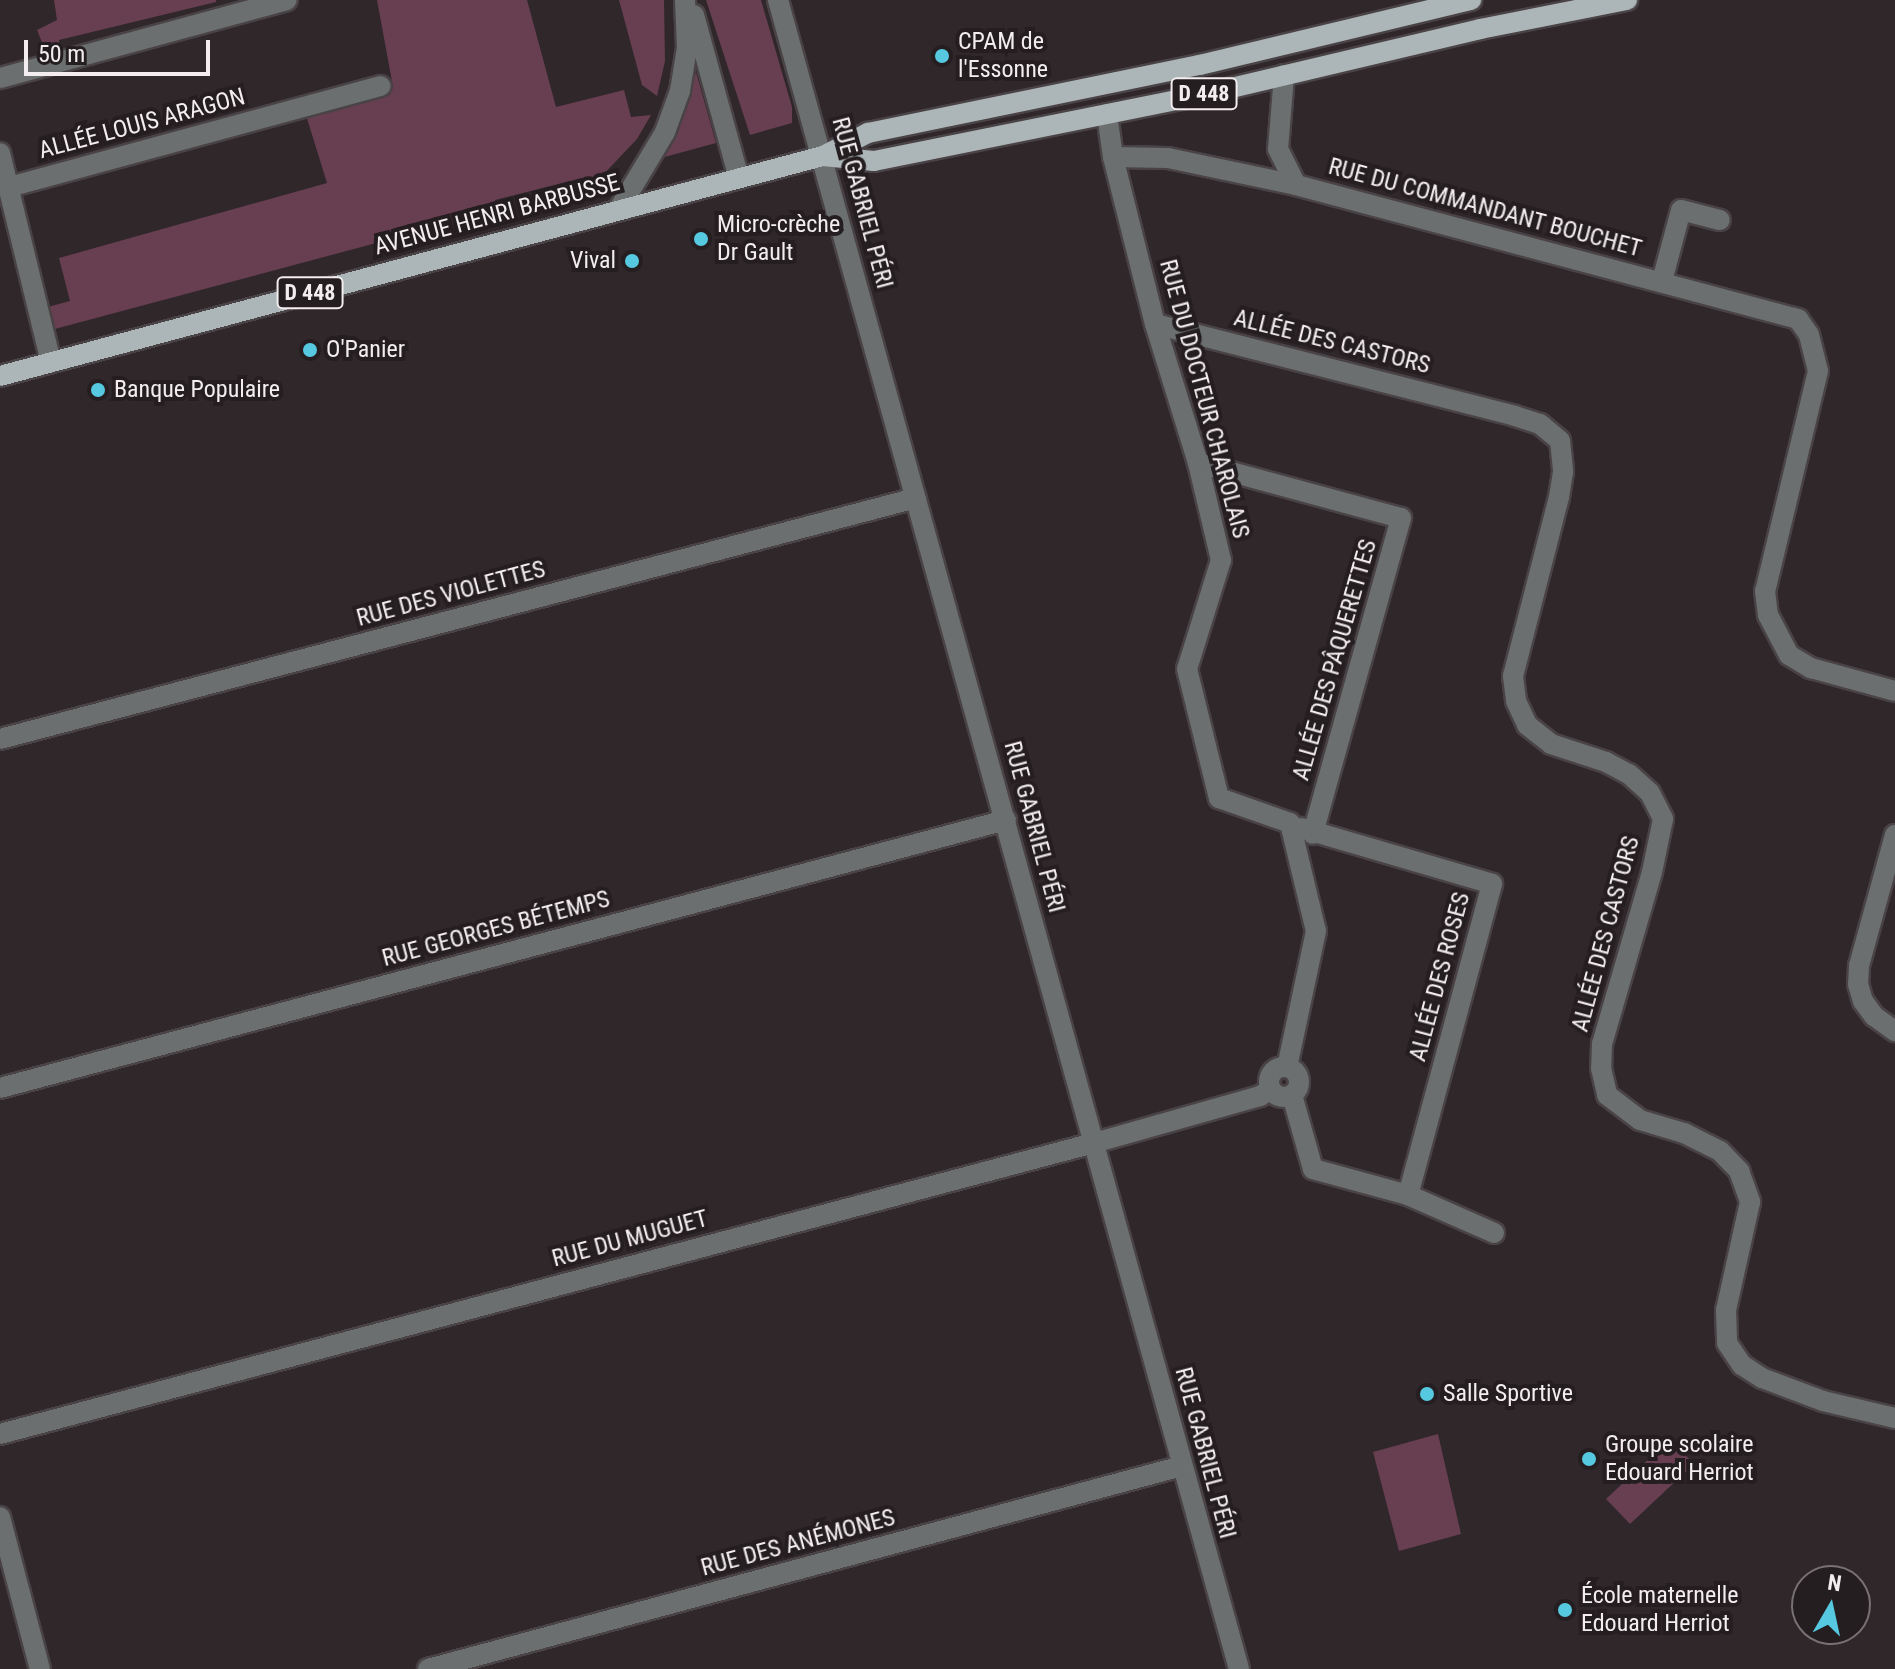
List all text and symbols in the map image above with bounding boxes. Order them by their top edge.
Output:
scale bar [28,24,214,74]
place label: CPAM de l'Essonne [958,28,1048,84]
text: 50 m [38,40,85,68]
marker: CPAM de l'Essonne [933,47,951,65]
road number: D 448 [1170,76,1238,112]
street label: ALLÉE LOUIS ARAGON [36,83,248,165]
street label: RUE GABRIEL PÉRI [825,114,899,292]
street label: RUE DU COMMANDANT BOUCHET [1325,152,1645,264]
street label: AVENUE HENRI BARBUSSE [371,168,623,262]
place label: Micro-crèche Dr Gault [717,211,840,267]
marker: Micro-crèche Dr Gault [692,230,710,248]
place label: Vival [570,247,616,275]
marker: Vival [623,252,641,270]
street label: RUE DU DOCTEUR CHAROLAIS [1153,256,1255,542]
road number: D 448 [276,275,344,311]
street label: ALLÉE DES CASTORS [1231,304,1433,380]
place label: O'Panier [326,336,405,364]
marker: O'Panier [301,341,319,359]
place label: Banque Populaire [114,376,280,404]
marker: Banque Populaire [89,381,107,399]
street label: ALLÉE DES PÂQUERETTES [1287,536,1383,784]
street label: RUE DES VIOLETTES [353,555,549,633]
street label: RUE GABRIEL PÉRI [997,738,1071,916]
street label: ALLÉE DES CASTORS [1566,833,1646,1035]
street label: RUE GEORGES BÉTEMPS [379,885,613,973]
street label: ALLÉE DES ROSES [1404,889,1476,1065]
street label: RUE DU MUGUET [549,1204,711,1274]
street label: RUE GABRIEL PÉRI [1168,1364,1242,1542]
place label: Salle Sportive [1443,1380,1573,1408]
marker: Salle Sportive [1418,1385,1436,1403]
place label: Groupe scolaire Edouard Herriot [1605,1431,1754,1487]
marker: Groupe scolaire Edouard Herriot [1580,1450,1598,1468]
street label: RUE DES ANÉMONES [698,1503,898,1583]
north arrow [1791,1565,1871,1645]
text: N [1826,1569,1843,1596]
place label: École maternelle Edouard Herriot [1581,1582,1738,1638]
marker: École maternelle Edouard Herriot [1556,1601,1574,1619]

